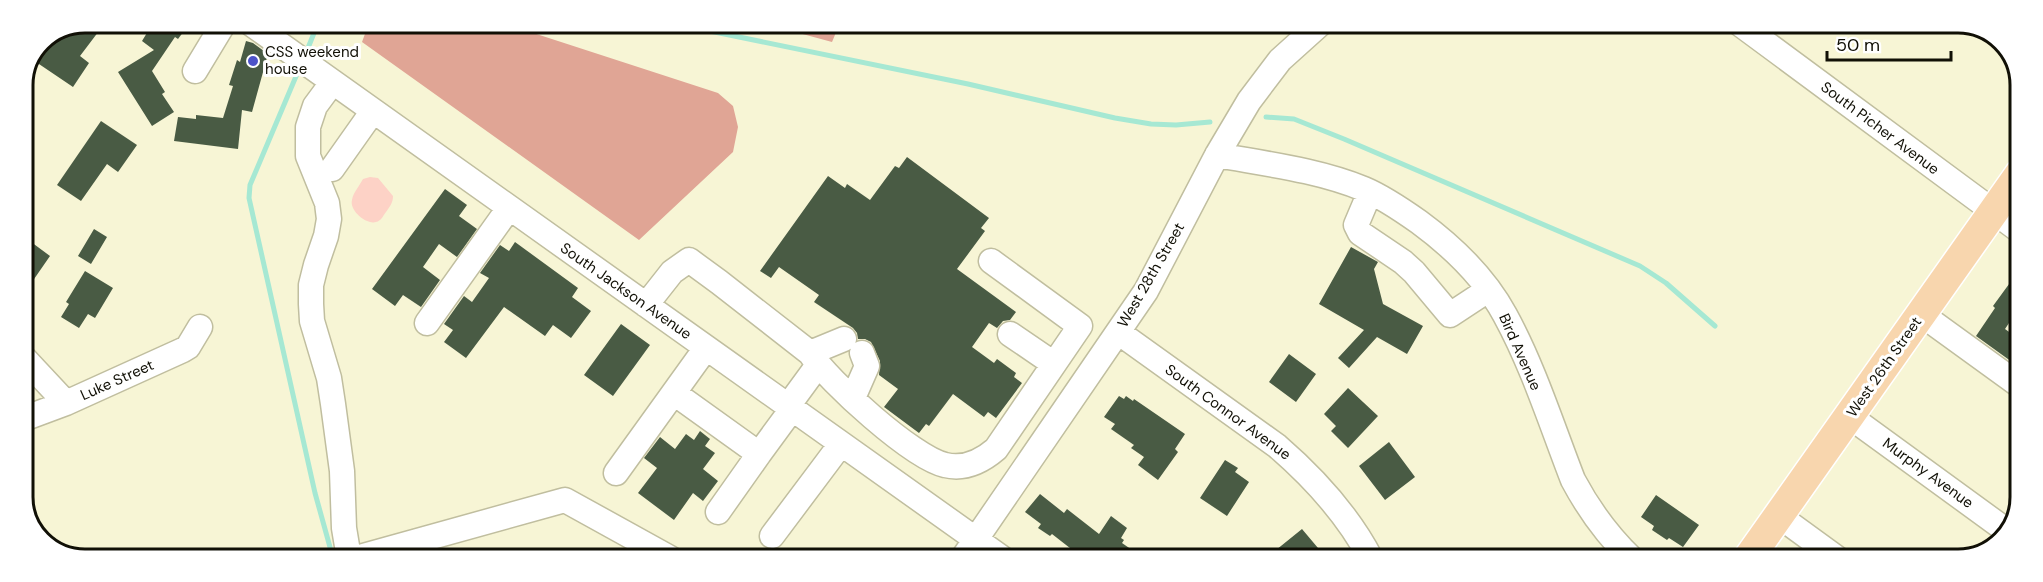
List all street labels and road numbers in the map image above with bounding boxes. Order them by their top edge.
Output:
street label: South Picher Avenue [1817,77,1943,179]
street label: West 28th Street [1113,219,1189,331]
street label: South Jackson Avenue [556,238,696,344]
street label: Bird Avenue [1494,310,1546,394]
street label: West 26th Street [1842,313,1926,421]
street label: Luke Street [77,355,157,405]
street label: South Connor Avenue [1161,360,1295,464]
street label: Murphy Avenue [1878,433,1978,513]

